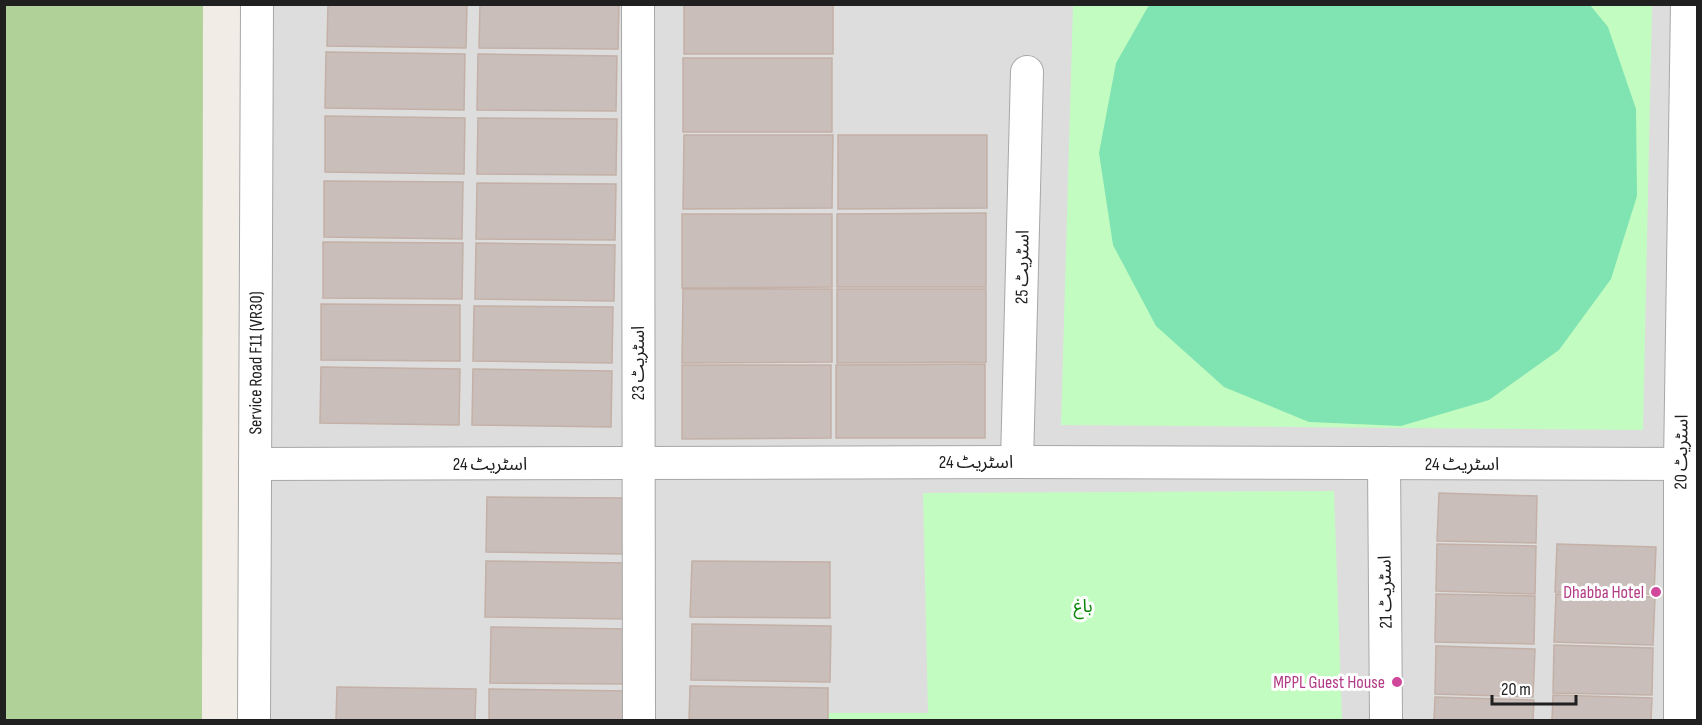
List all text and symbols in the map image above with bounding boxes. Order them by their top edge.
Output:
street label: اسٹریٹ 25 [1011,230,1034,304]
street label: Service Road F11 (VR30) [245,291,267,435]
street label: اسٹریٹ 23 [628,326,649,400]
street label: اسٹریٹ 20 [1670,414,1693,490]
street label: اسٹریٹ 24 [939,452,1013,473]
street label: اسٹریٹ 24 [453,454,527,475]
street label: اسٹریٹ 24 [1425,454,1499,475]
street label: اسٹریٹ 21 [1374,555,1397,629]
place label: Dhabba Hotel [1563,582,1644,603]
marker: Dhabba Hotel [1649,585,1663,599]
park label: باغ [1073,596,1093,620]
scale bar [1492,668,1576,706]
place label: MPPL Guest House [1273,672,1385,693]
marker: MPPL Guest House [1390,675,1404,689]
text: 20 m [1501,679,1531,700]

